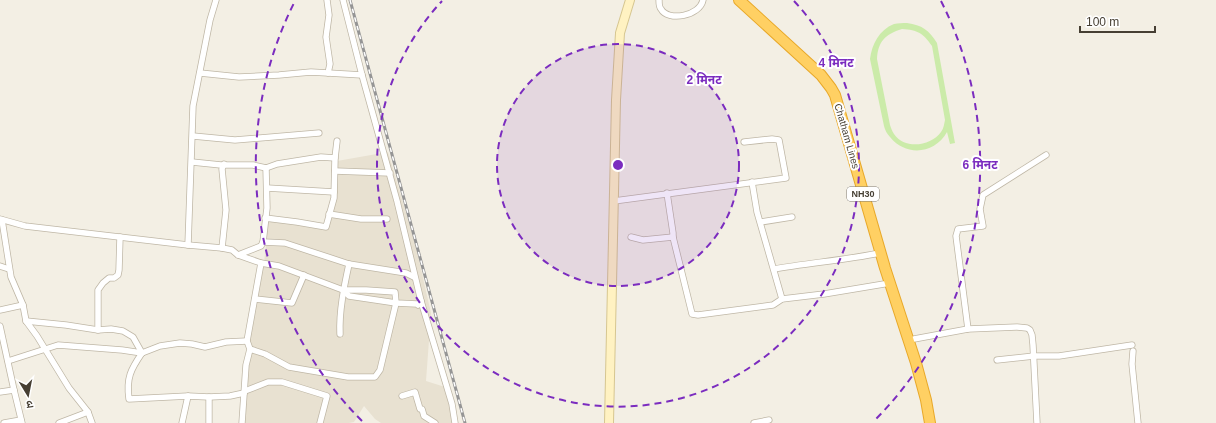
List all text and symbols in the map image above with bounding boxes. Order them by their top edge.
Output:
scale bar [1080,8,1155,34]
text: 100 m [1086,15,1119,29]
text: 4 मिनट [818,55,854,70]
text: 2 मिनट [686,72,722,87]
street label: Chatham Lines [832,102,862,170]
text: 6 मिनट [962,157,998,172]
centre of rings [611,158,625,172]
road number: NH30 [847,187,879,201]
north arrow [8,375,48,415]
text: उ [25,398,34,411]

